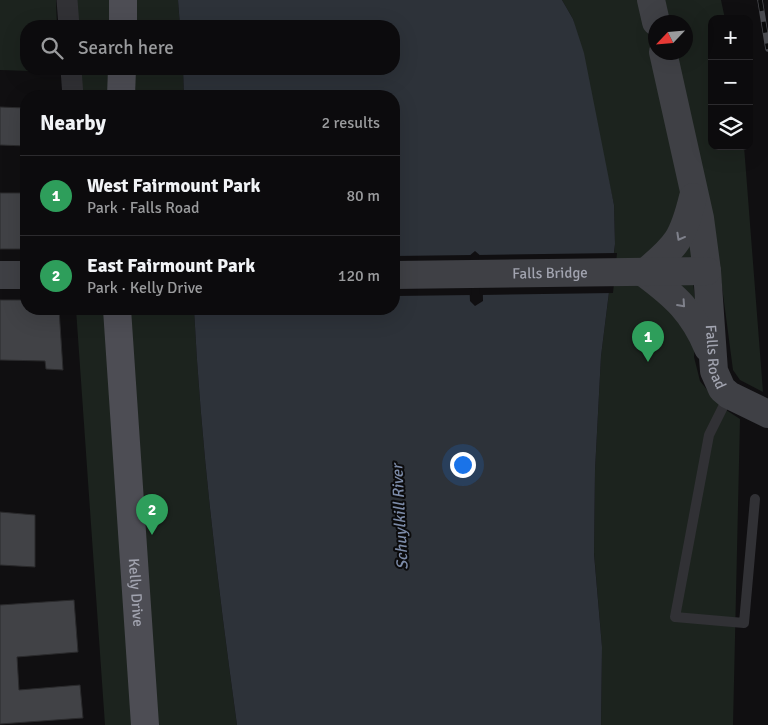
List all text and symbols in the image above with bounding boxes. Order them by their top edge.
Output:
north arrow [648,15,693,60]
map controls [708,15,753,150]
button: + [708,15,753,60]
search box [20,20,400,75]
icon: search [38,34,66,62]
text: Search here [78,36,174,60]
button: − [708,60,753,105]
button: layers [708,105,753,150]
text: Nearby [40,110,106,136]
text: 2 results [321,113,380,133]
text: West Fairmount Park [87,174,260,198]
text: 1 [52,186,60,206]
text: 80 m [346,186,380,206]
text: Park · Falls Road [87,198,200,218]
one-way arrow [676,231,686,240]
text: East Fairmount Park [87,254,255,278]
street label: Falls Bridge [512,264,588,282]
text: 2 [52,266,60,286]
text: 120 m [338,266,380,286]
text: Park · Kelly Drive [87,278,203,298]
one-way arrow [676,298,685,307]
pin: 1 [632,321,664,362]
street label: Falls Road [702,324,730,392]
your location [450,452,476,478]
water label: Schuylkill River [387,462,413,570]
pin: 2 [136,494,168,535]
street label: Kelly Drive [125,558,147,627]

